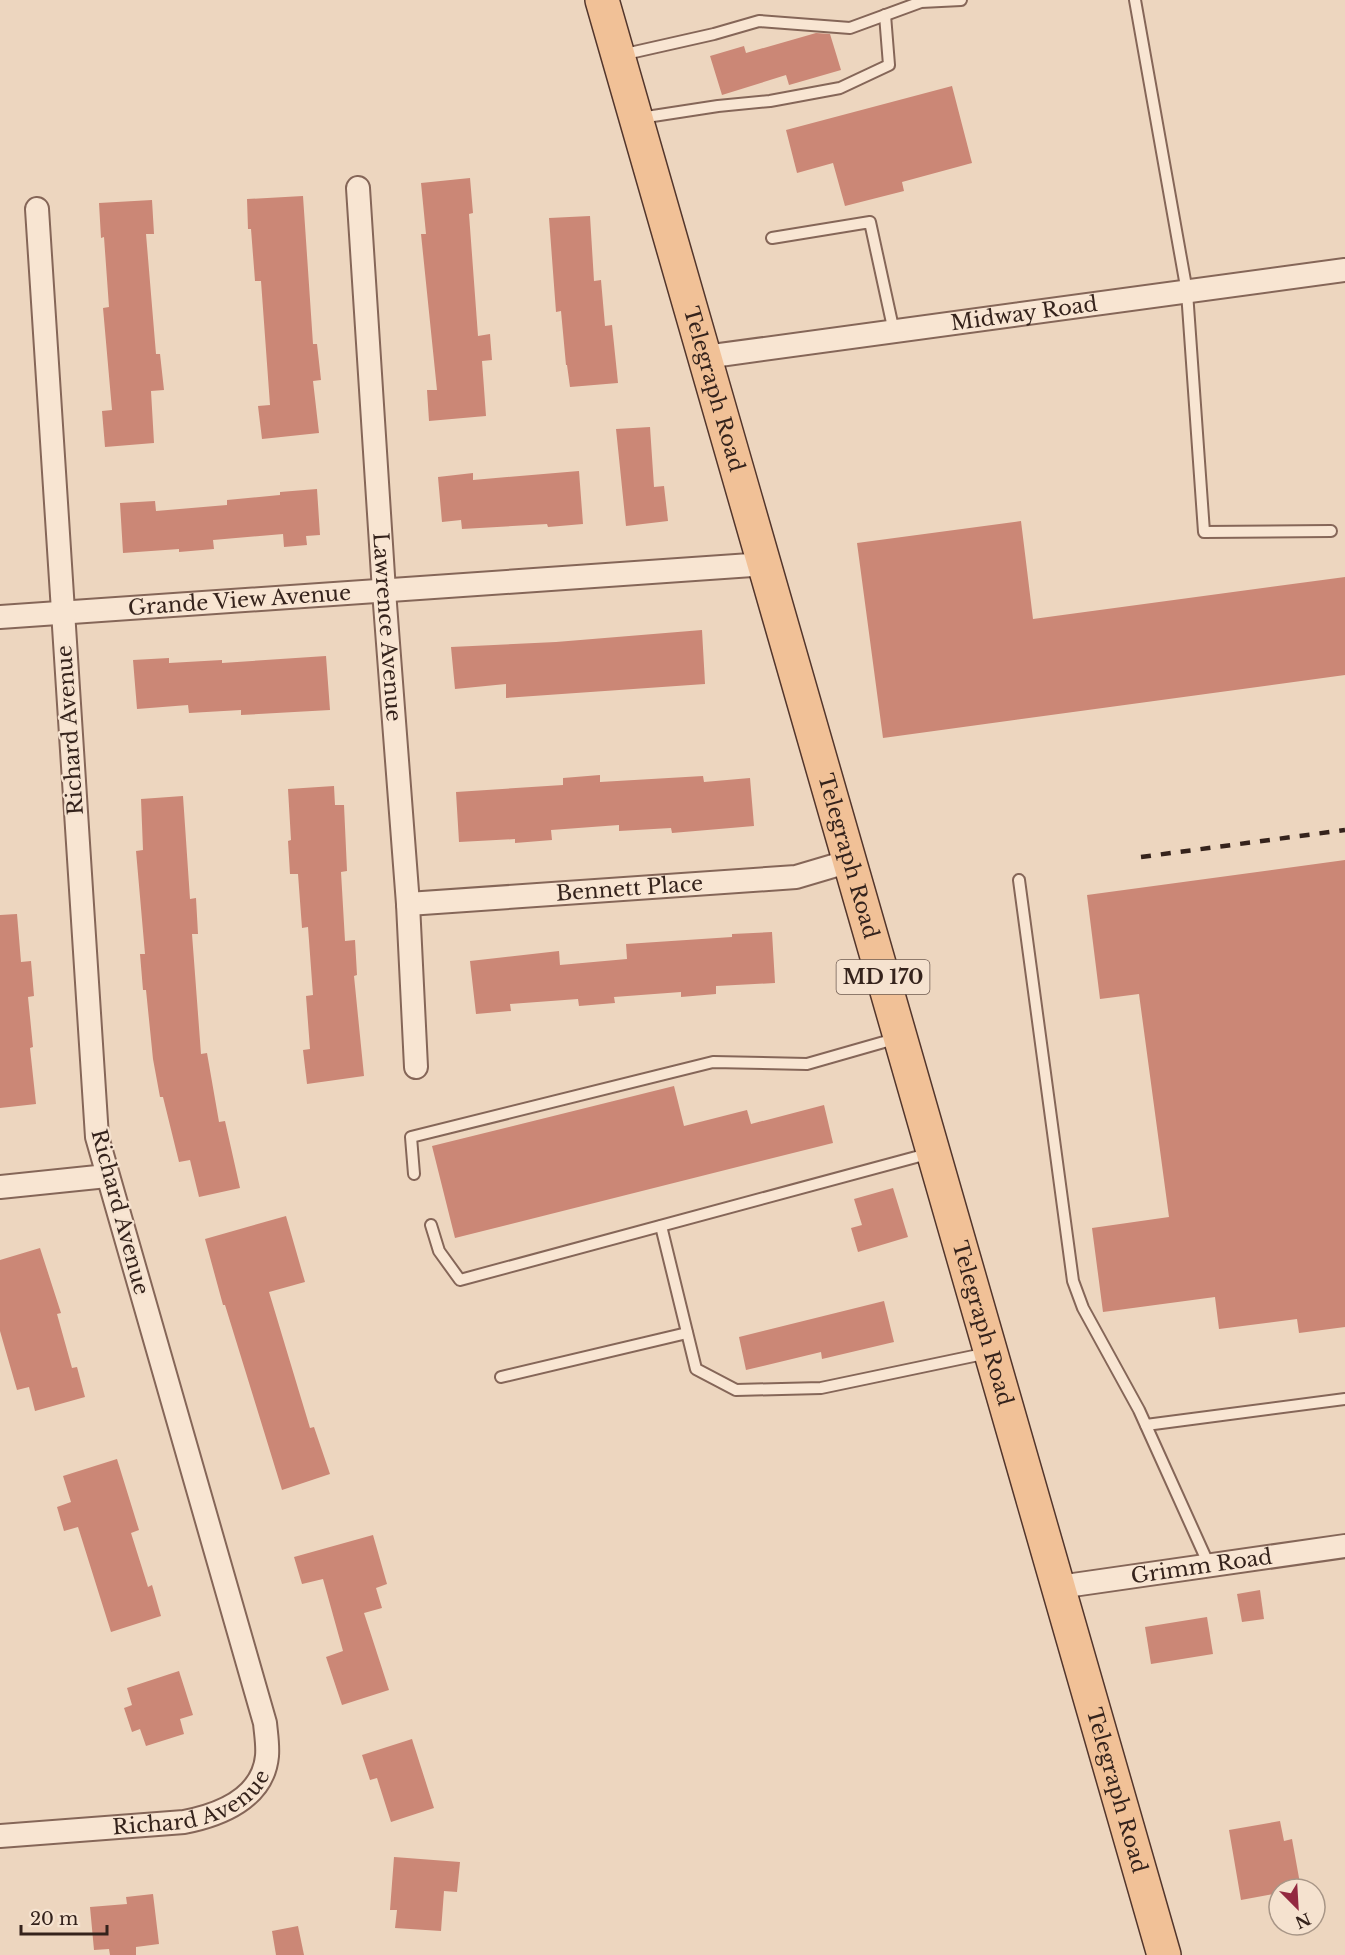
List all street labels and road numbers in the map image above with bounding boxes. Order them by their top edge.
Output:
street label: Midway Road [949,291,1099,336]
street label: Telegraph Road [678,304,750,475]
street label: Lawrence Avenue [367,532,407,722]
street label: Grande View Avenue [127,580,352,621]
street label: Richard Avenue [51,644,89,816]
street label: Telegraph Road [812,771,884,942]
street label: Bennett Place [555,871,704,907]
road number: MD 170 [836,960,930,994]
street label: Richard Avenue [85,1126,155,1298]
street label: Telegraph Road [946,1238,1018,1409]
street label: Grimm Road [1129,1544,1274,1590]
street label: Telegraph Road [1081,1705,1153,1876]
street label: Richard Avenue [112,1765,275,1840]

